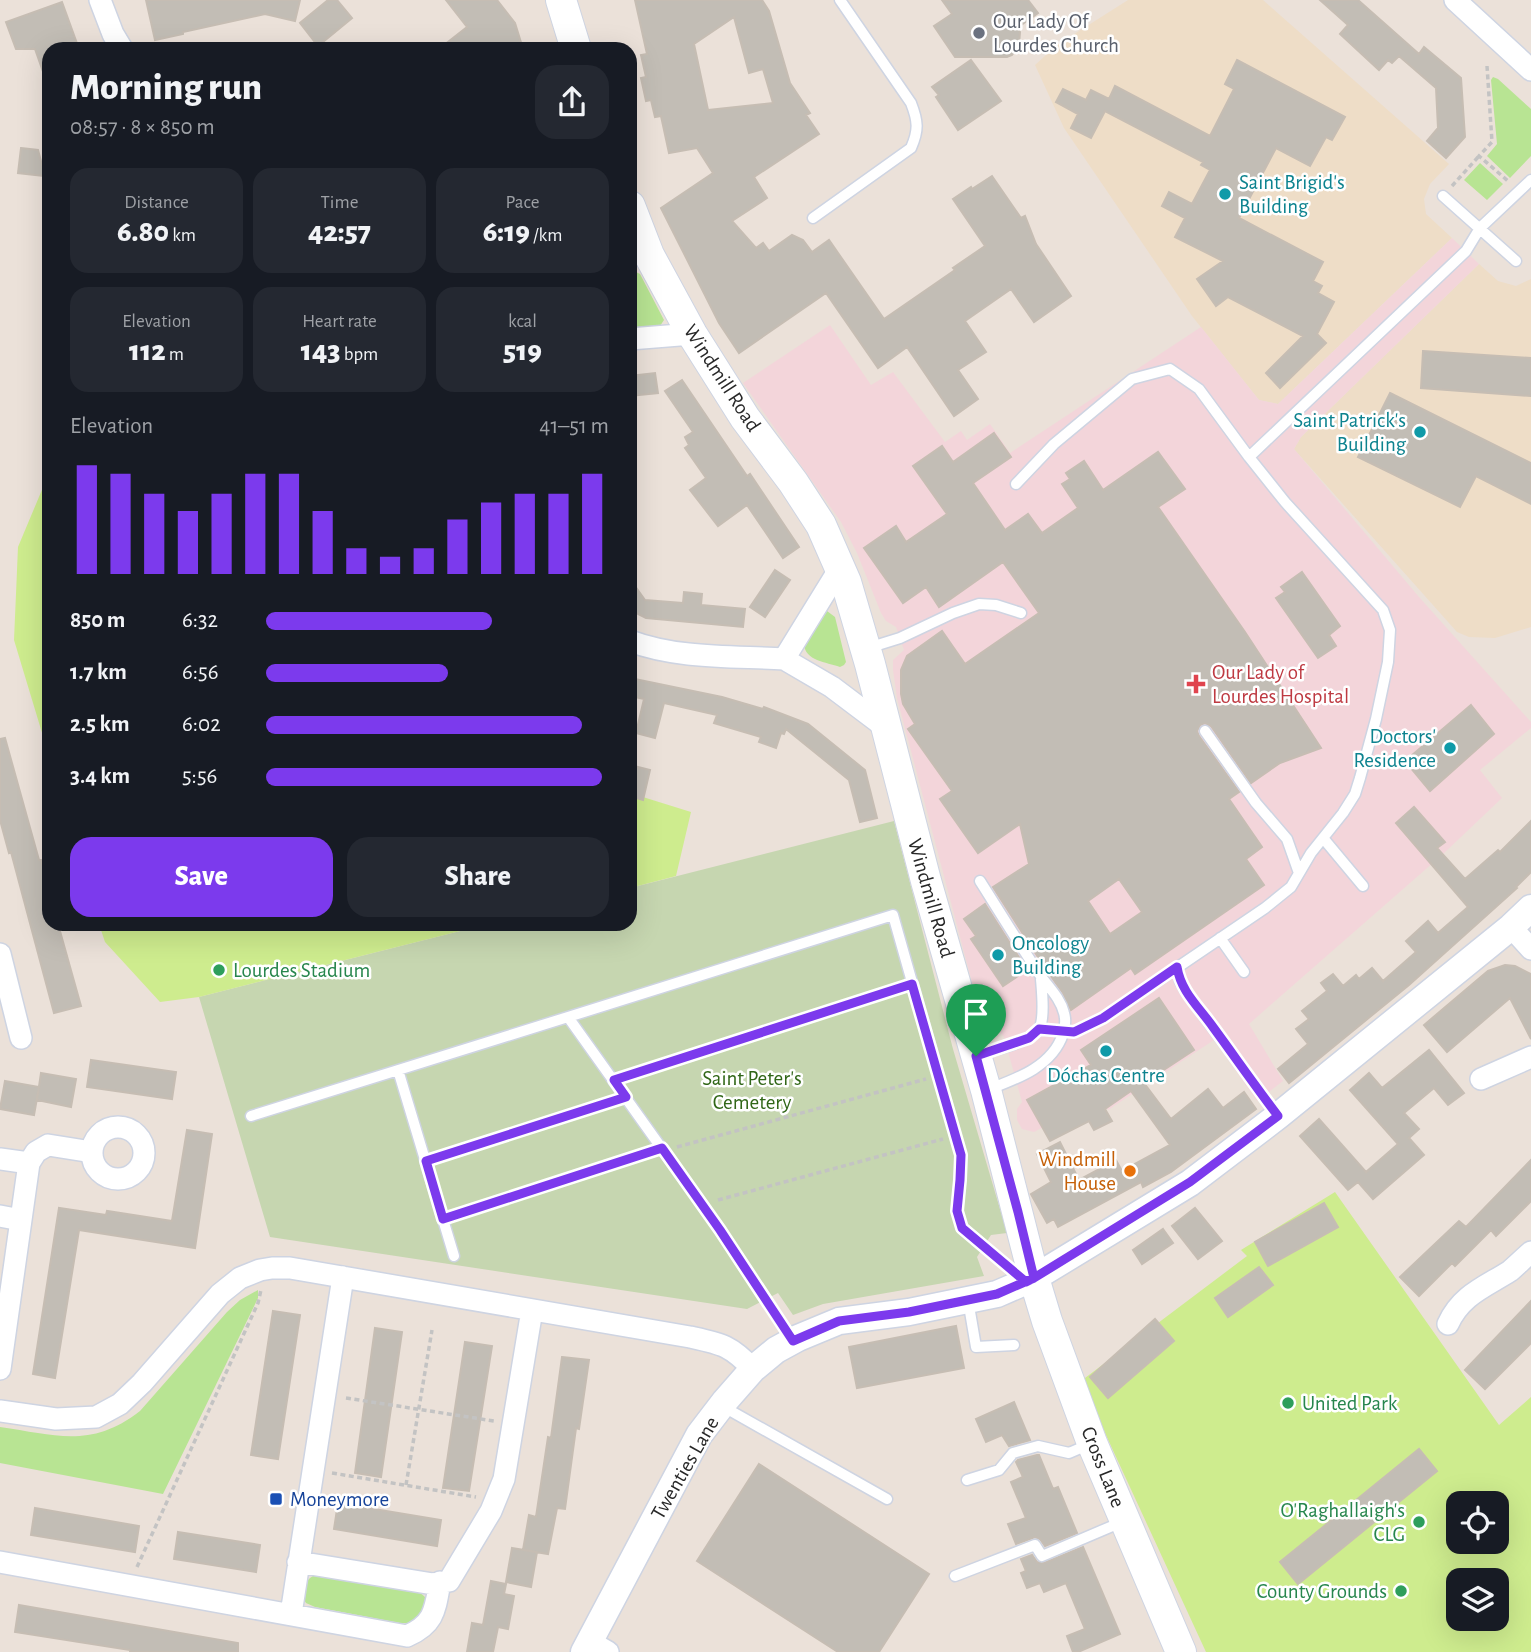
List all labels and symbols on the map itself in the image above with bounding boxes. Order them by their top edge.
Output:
place label: Our Lady Of Lourdes Church [993,11,1119,56]
marker: Our Lady Of Lourdes Church [971,25,987,41]
place label: Saint Brigid's Building [1239,172,1345,217]
marker: Saint Brigid's Building [1217,186,1233,202]
street label: Windmill Road [680,321,764,435]
place label: Saint Patrick's Building [1293,410,1407,455]
marker: Saint Patrick's Building [1412,424,1428,440]
place label: Our Lady of Lourdes Hospital [1212,662,1349,707]
marker: Our Lady of Lourdes Hospital [1186,674,1206,694]
place label: Doctors' Residence [1353,726,1436,771]
marker: Doctors' Residence [1442,740,1458,756]
street label: Windmill Road [904,836,958,960]
place label: Oncology Building [1012,933,1089,978]
marker: Oncology Building [990,947,1006,963]
place label: Lourdes Stadium [233,960,370,981]
marker: Lourdes Stadium [211,962,227,978]
pin [946,984,1006,1056]
marker: Dóchas Centre [1098,1043,1114,1059]
place label: Dóchas Centre [1047,1065,1165,1086]
park label: Saint Peter's Cemetery [702,1068,802,1113]
place label: Windmill House [1038,1149,1116,1194]
marker: Windmill House [1122,1163,1138,1179]
place label: United Park [1302,1393,1398,1414]
marker: United Park [1280,1395,1296,1411]
street label: Twenties Lane [647,1413,723,1523]
street label: Cross Lane [1077,1424,1129,1510]
place label: Moneymore [290,1489,389,1510]
marker: Moneymore [268,1491,284,1507]
place label: O'Raghallaigh's CLG [1280,1500,1405,1545]
marker: O'Raghallaigh's CLG [1411,1514,1427,1530]
place label: County Grounds [1256,1581,1387,1602]
marker: County Grounds [1393,1583,1409,1599]

